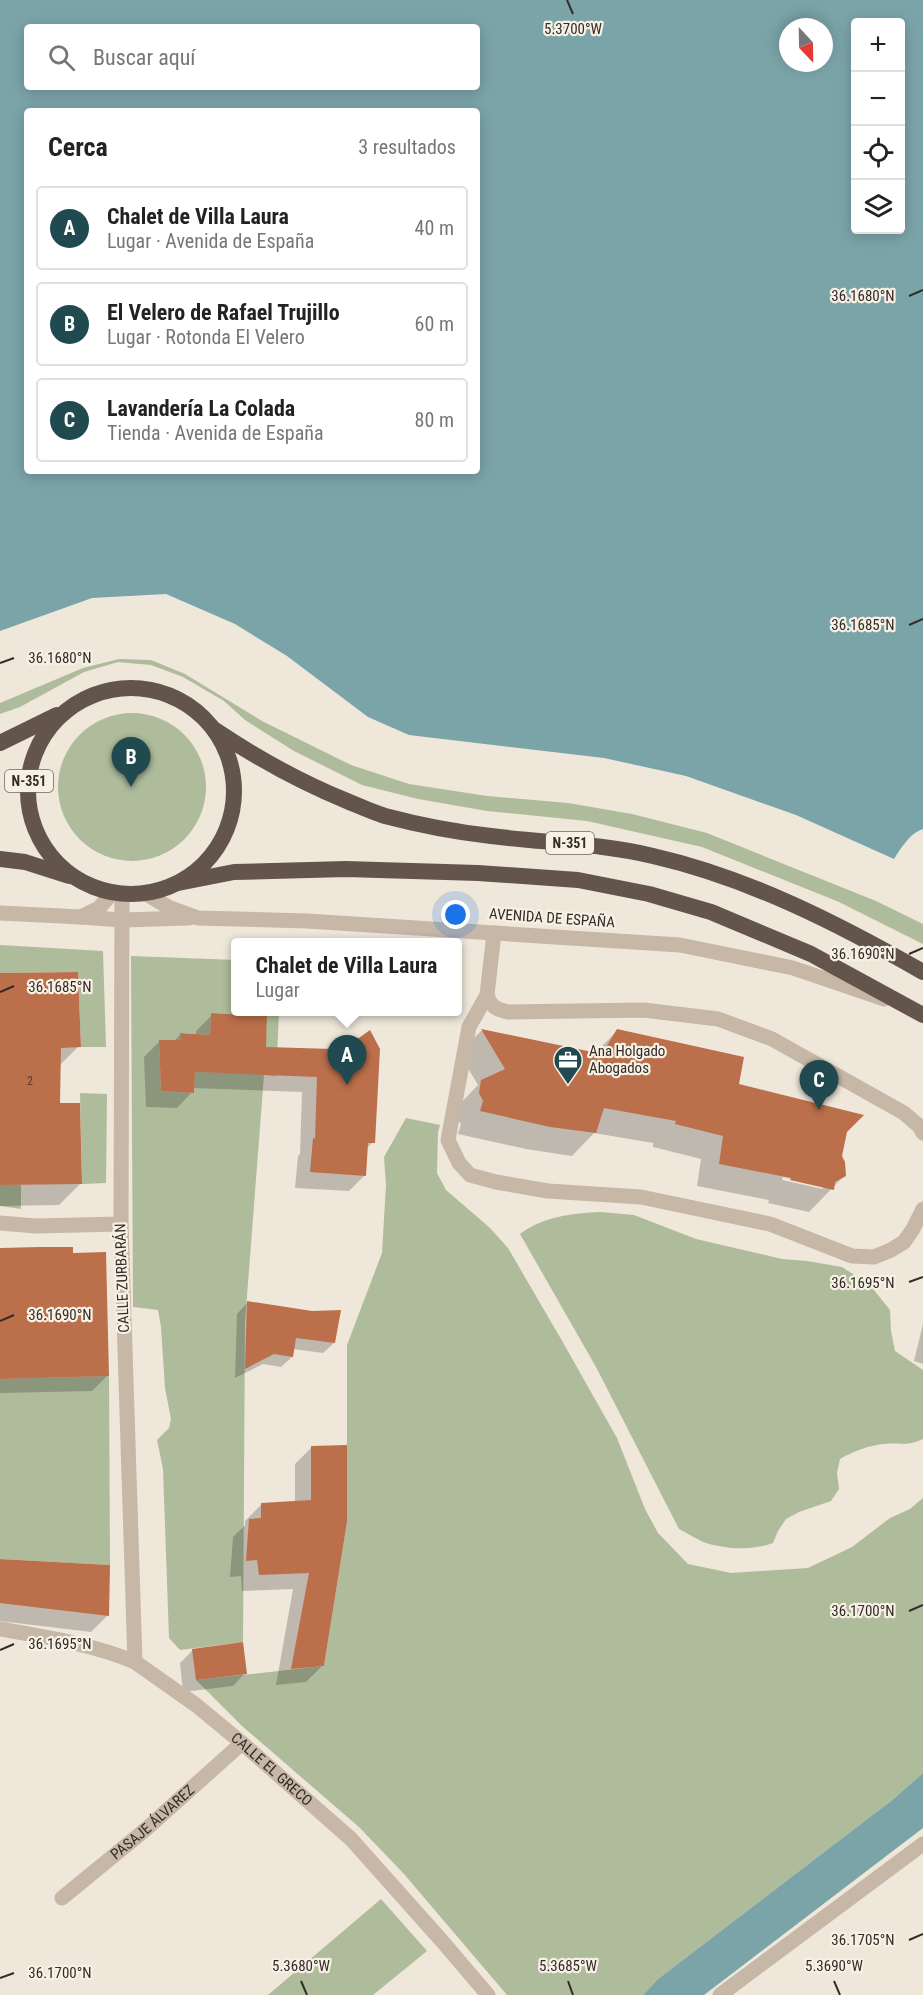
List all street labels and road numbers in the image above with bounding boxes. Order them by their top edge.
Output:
road number: N-351 [5,770,53,792]
road number: N-351 [546,832,594,854]
street label: AVENIDA DE ESPAÑA [488,905,616,931]
street label: CALLE ZURBARÁN [111,1223,133,1333]
street label: CALLE EL GRECO [227,1729,316,1810]
street label: PASAJE ÁLVAREZ [107,1781,198,1863]

